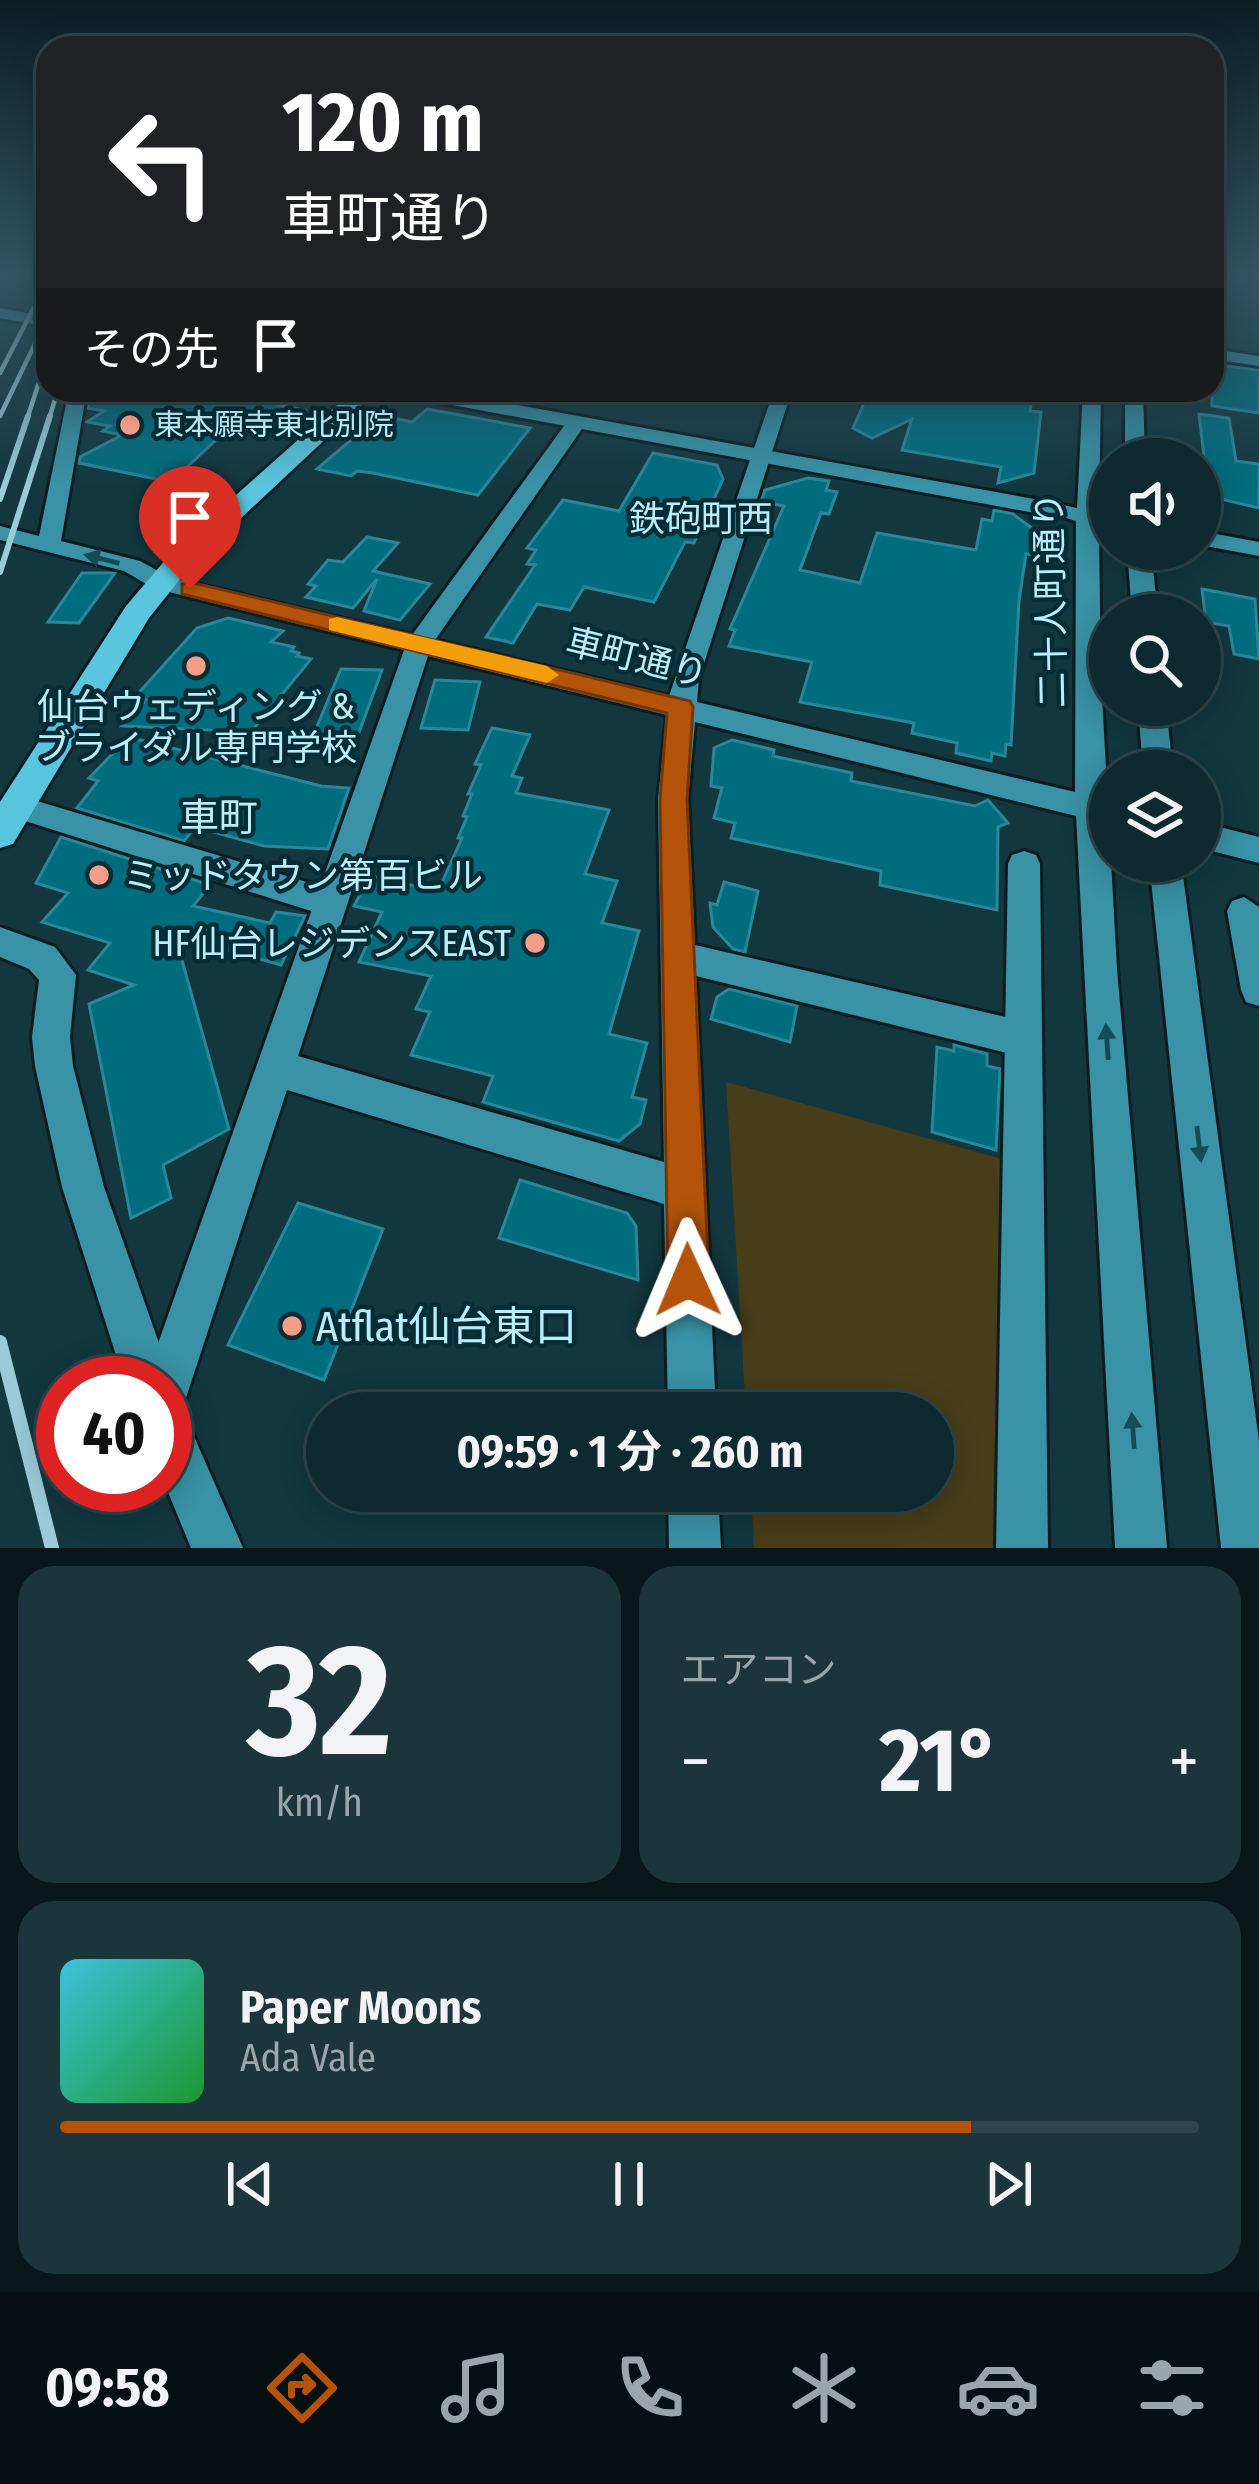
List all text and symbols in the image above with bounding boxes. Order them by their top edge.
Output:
text: 120 m [282,72,484,173]
icon: left [84,84,240,240]
text: 車町通り [282,187,498,251]
icon: arrive [243,312,309,378]
text: その先 [84,323,219,377]
place label: 東本願寺東北別院 [154,407,394,443]
marker: 東本願寺東北別院 [117,412,143,438]
map controls [1089,438,1221,882]
button: sound [1089,438,1221,570]
pin [139,466,241,589]
icon: arrive [157,484,223,550]
street label: 二十人町通り [1027,492,1075,708]
district label: 鉄砲町西 [629,497,773,541]
one-way arrow [84,549,121,568]
button: search [1089,594,1221,726]
street label: 車町通り [562,619,712,697]
marker: 仙台ウェディング & ブライダル専門学校 [183,653,209,679]
place label: 仙台ウェディング & ブライダル専門学校 [35,685,357,770]
button: layers [1089,750,1221,882]
district label: 車町 [180,795,258,841]
place label: ミッドタウン第百ビル [123,854,483,898]
marker: ミッドタウン第百ビル [86,862,112,888]
place label: HF仙台レジデンスEAST [153,922,511,966]
marker: HF仙台レジデンスEAST [522,930,548,956]
one-way arrow [1098,1023,1117,1060]
one-way arrow [1189,1126,1208,1163]
position arrow [625,1217,751,1343]
place label: Atflat仙台東口 [316,1302,577,1352]
marker: Atflat仙台東口 [279,1313,305,1339]
speed limit sign: 40 [36,1356,192,1512]
one-way arrow [1123,1411,1142,1449]
text: 09:59 · 1 分 · 260 m [457,1425,803,1479]
text: 32 [247,1608,392,1795]
text: エアコン [681,1647,837,1693]
text: 21° [879,1707,1000,1815]
text: − [681,1722,710,1801]
text: + [1169,1722,1199,1801]
text: km/h [276,1780,363,1826]
text: Paper Moons [240,1981,482,2035]
text: Ada Vale [240,2035,376,2081]
icon: previous [217,2151,283,2217]
icon: pause [596,2151,662,2217]
icon: next [976,2151,1042,2217]
icon: directions [260,2346,344,2430]
icon: music [434,2346,518,2430]
icon: phone [608,2346,692,2430]
icon: climate [782,2346,866,2430]
icon: car [956,2346,1040,2430]
icon: filters [1130,2346,1214,2430]
text: 09:58 [45,2356,170,2420]

